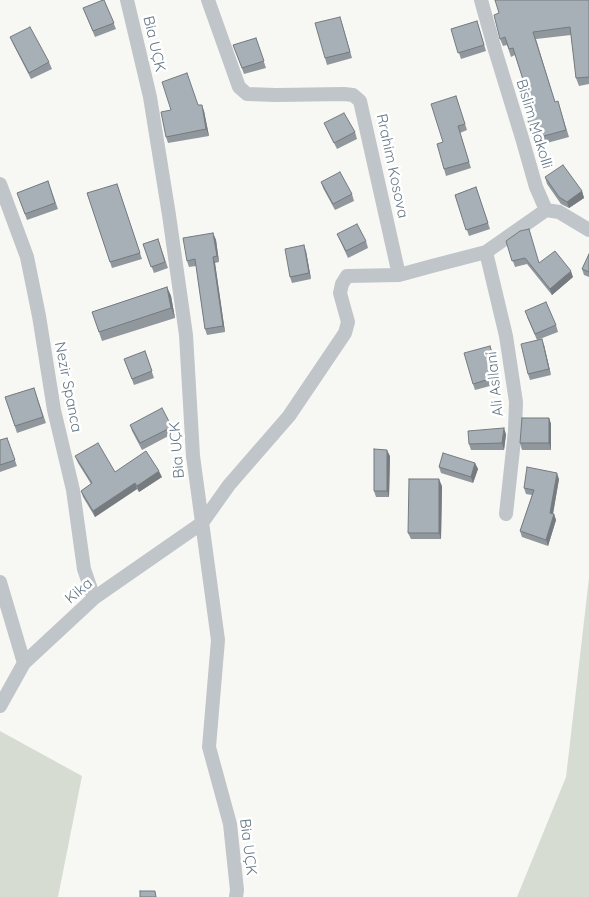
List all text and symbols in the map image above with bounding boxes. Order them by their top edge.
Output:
street label: Bia UÇK [139,14,169,74]
street label: Bislim Makolli [512,77,556,171]
street label: Rrahim Kosova [372,112,412,220]
street label: Nezir Spanca [50,340,86,434]
street label: Ali Asllani [483,351,507,417]
street label: Bia UÇK [166,421,188,479]
street label: Kika [62,574,96,608]
street label: Bia UÇK [236,818,260,876]

